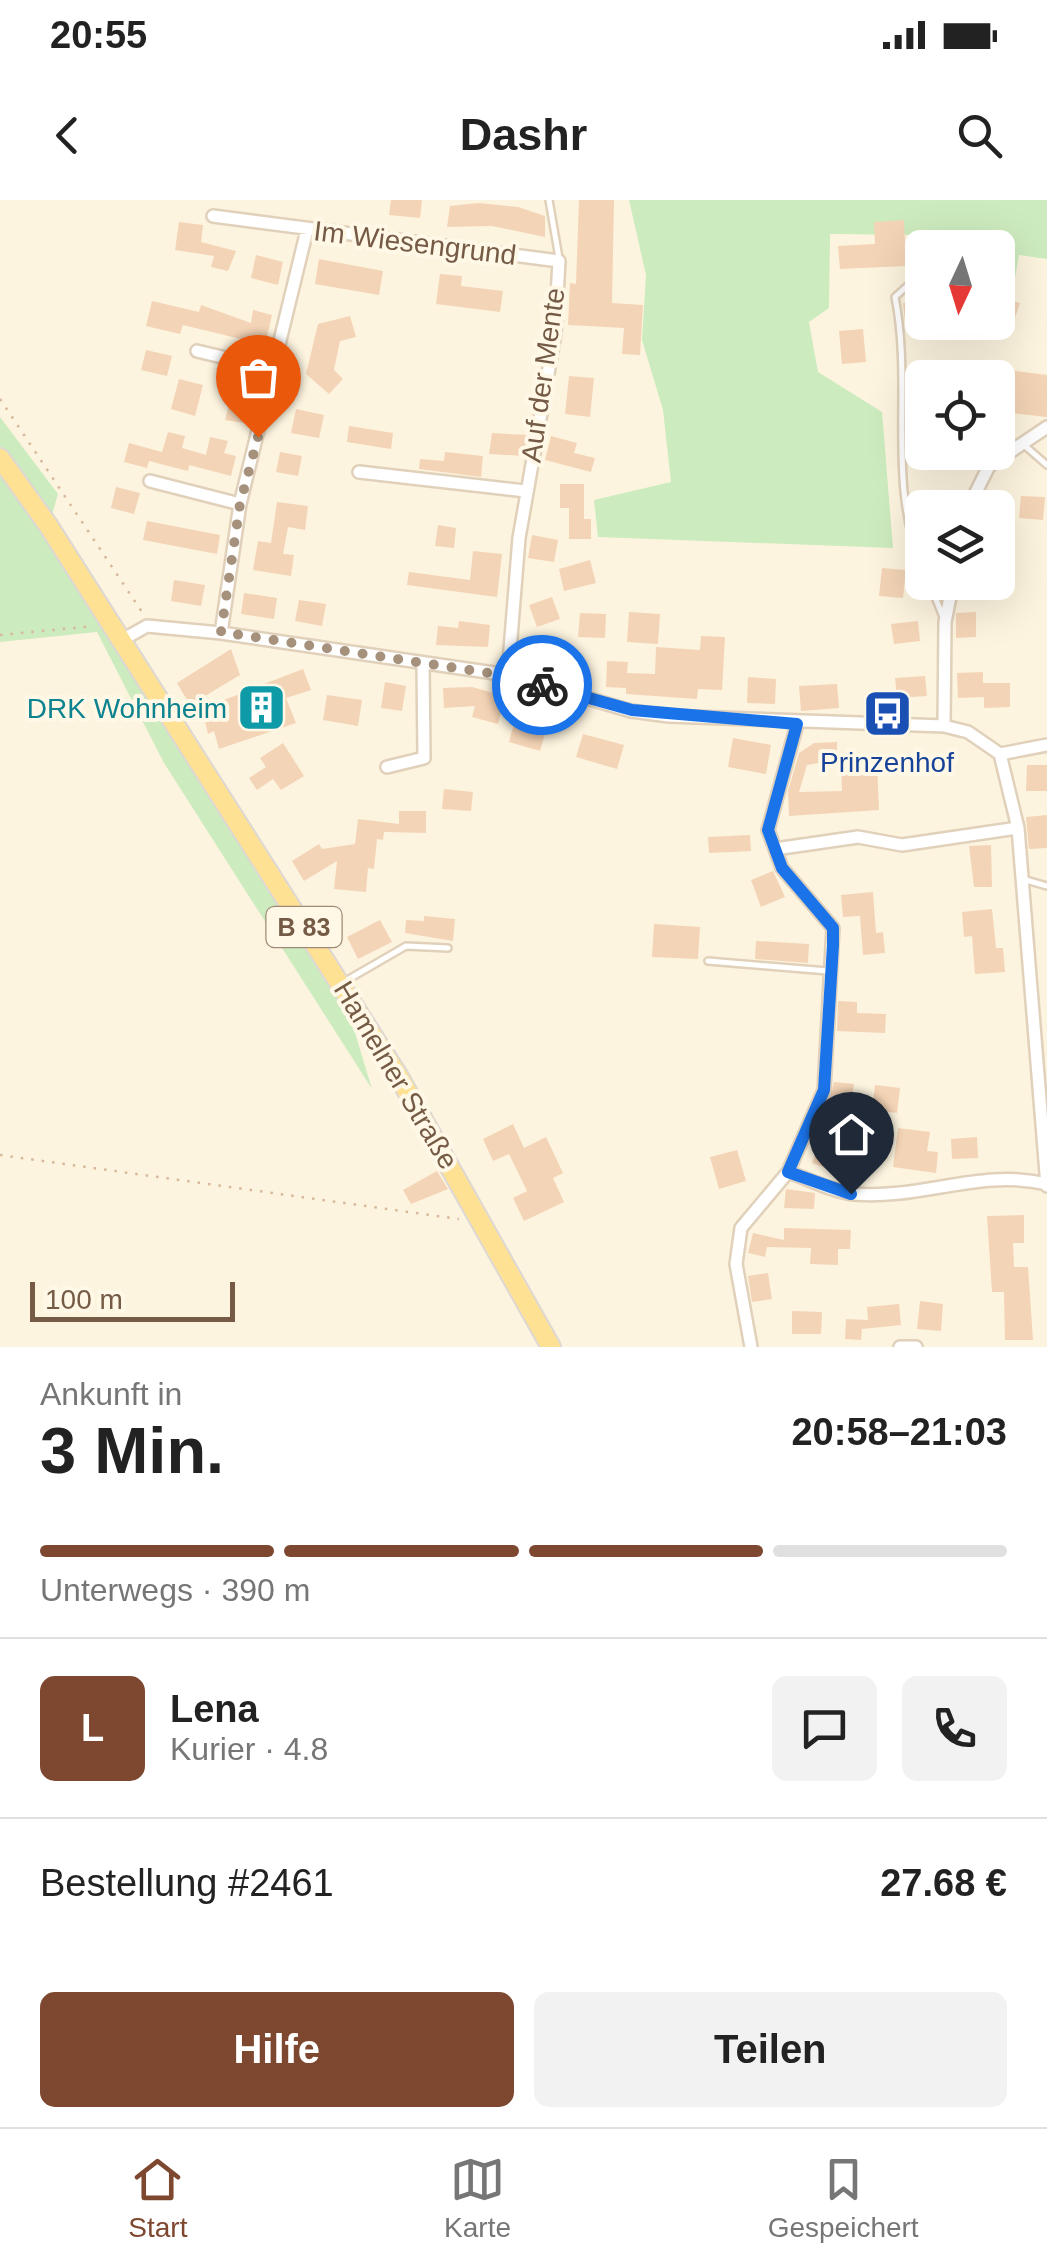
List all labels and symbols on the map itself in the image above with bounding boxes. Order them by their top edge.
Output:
street label: Im Wiesengrund [312,215,518,271]
north arrow [905,230,1015,340]
street label: Auf der Mente [515,286,571,464]
pin [216,335,301,438]
courier [492,635,592,735]
building icon: DRK Wohnheim [236,682,288,734]
bus stop icon: Prinzenhof [861,688,913,740]
place label: DRK Wohnheim [27,693,227,724]
place label: Prinzenhof [820,747,954,778]
road number: B 83 [266,907,342,947]
street label: Hamelner Straße [328,976,464,1174]
pin [809,1092,894,1195]
scale bar [30,1277,235,1322]

